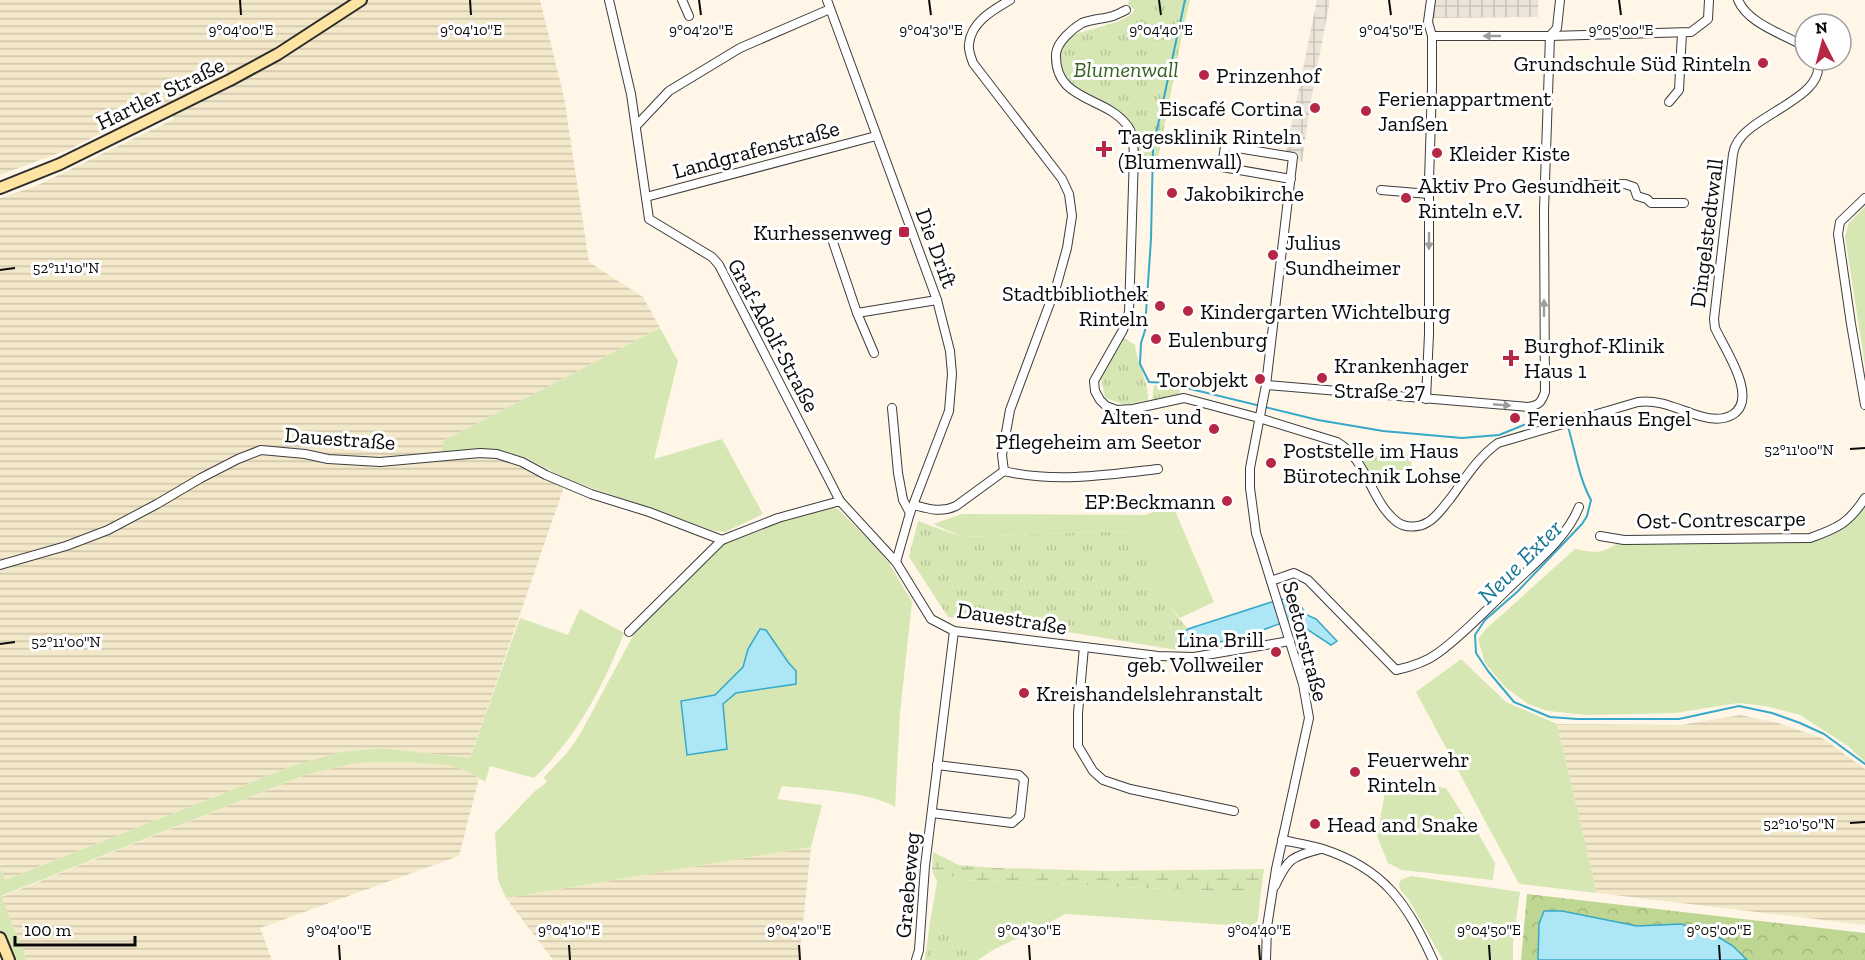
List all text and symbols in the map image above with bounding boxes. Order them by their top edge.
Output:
north arrow [1793,12,1853,72]
text: N [1814,17,1829,38]
text: 9°04'00"E [209,21,274,39]
text: 9°04'10"E [440,21,502,39]
text: 9°04'20"E [669,21,733,39]
text: 9°04'30"E [899,21,963,39]
text: 9°04'40"E [1129,21,1193,39]
text: 9°04'50"E [1359,21,1423,39]
text: 9°05'00"E [1589,21,1654,39]
one-way arrow [1482,31,1501,41]
place label: Grundschule Süd Rinteln [1513,50,1751,77]
street label: Hartler Straße [92,51,229,136]
park label: Blumenwall [1073,56,1179,83]
marker: Grundschule Süd Rinteln [1756,56,1770,70]
place label: Prinzenhof [1216,62,1322,89]
marker: Prinzenhof [1197,68,1211,82]
place label: Ferienappartment Janßen [1378,85,1552,137]
place label: Eiscafé Cortina [1159,95,1303,122]
marker: Eiscafé Cortina [1308,101,1322,115]
marker: Ferienappartment Janßen [1359,104,1373,118]
street label: Landgrafenstraße [670,114,842,185]
place label: Tagesklinik Rinteln (Blumenwall) [1118,123,1302,175]
marker: Tagesklinik Rinteln (Blumenwall) [1095,140,1113,158]
place label: Kleider Kiste [1449,140,1570,167]
marker: Kleider Kiste [1430,146,1444,160]
street label: Dingelstedtwall [1684,157,1729,309]
place label: Aktiv Pro Gesundheit Rinteln e.V. [1418,172,1622,224]
place label: Jakobikirche [1184,180,1304,207]
marker: Jakobikirche [1165,186,1179,200]
marker: Aktiv Pro Gesundheit Rinteln e.V. [1399,191,1413,205]
street label: Die Drift [910,205,964,293]
place label: Kurhessenweg [753,219,892,246]
marker: Kurhessenweg [897,225,911,239]
place label: Julius Sundheimer [1285,229,1401,281]
one-way arrow [1424,232,1434,251]
marker: Julius Sundheimer [1266,248,1280,262]
street label: Graf-Adolf-Straße [722,254,825,417]
text: 52°11'10"N [33,259,99,277]
place label: Stadtbibliothek Rinteln [1002,280,1149,332]
place label: Kindergarten Wichtelburg [1200,298,1450,325]
marker: Stadtbibliothek Rinteln [1153,299,1167,313]
one-way arrow [1539,299,1549,318]
marker: Kindergarten Wichtelburg [1181,304,1195,318]
place label: Eulenburg [1168,326,1267,353]
marker: Eulenburg [1149,332,1163,346]
place label: Burghof-Klinik Haus 1 [1524,332,1665,384]
marker: Burghof-Klinik Haus 1 [1502,349,1520,367]
place label: Krankenhager Straße 27 [1334,352,1469,404]
place label: Torobjekt [1157,366,1249,393]
marker: Krankenhager Straße 27 [1315,371,1329,385]
marker: Torobjekt [1253,372,1267,386]
one-way arrow [1493,400,1512,410]
place label: Alten- und Pflegeheim am Seetor [996,403,1202,455]
place label: Ferienhaus Engel [1527,405,1691,432]
marker: Ferienhaus Engel [1508,411,1522,425]
street label: Dauestraße [284,421,396,456]
marker: Alten- und Pflegeheim am Seetor [1207,422,1221,436]
place label: Poststelle im Haus Bürotechnik Lohse [1283,437,1461,489]
text: 52°11'00"N [1764,441,1834,459]
marker: Poststelle im Haus Bürotechnik Lohse [1264,456,1278,470]
place label: EP:Beckmann [1084,488,1215,515]
marker: EP:Beckmann [1220,494,1234,508]
street label: Ost-Contrescarpe [1636,505,1806,534]
water label: Neue Exter [1471,513,1568,610]
street label: Seetorstraße [1277,578,1335,704]
street label: Dauestraße [955,596,1069,641]
place label: Lina Brill geb. Vollweiler [1127,626,1264,678]
text: 52°11'00"N [31,633,101,651]
marker: Lina Brill geb. Vollweiler [1269,645,1283,659]
place label: Kreishandelslehranstalt [1036,680,1263,707]
marker: Kreishandelslehranstalt [1017,686,1031,700]
place label: Feuerwehr Rinteln [1367,746,1470,798]
marker: Feuerwehr Rinteln [1348,765,1362,779]
place label: Head and Snake [1327,811,1478,838]
text: 52°10'50"N [1763,815,1835,833]
marker: Head and Snake [1308,817,1322,831]
street label: Graebeweg [889,831,926,939]
scale bar [15,909,135,947]
text: 100 m [24,919,72,941]
text: 9°04'00"E [307,921,372,939]
text: 9°04'10"E [538,921,600,939]
text: 9°04'20"E [767,921,831,939]
text: 9°04'30"E [997,921,1061,939]
text: 9°04'40"E [1227,921,1291,939]
text: 9°04'50"E [1457,921,1521,939]
text: 9°05'00"E [1687,921,1752,939]

